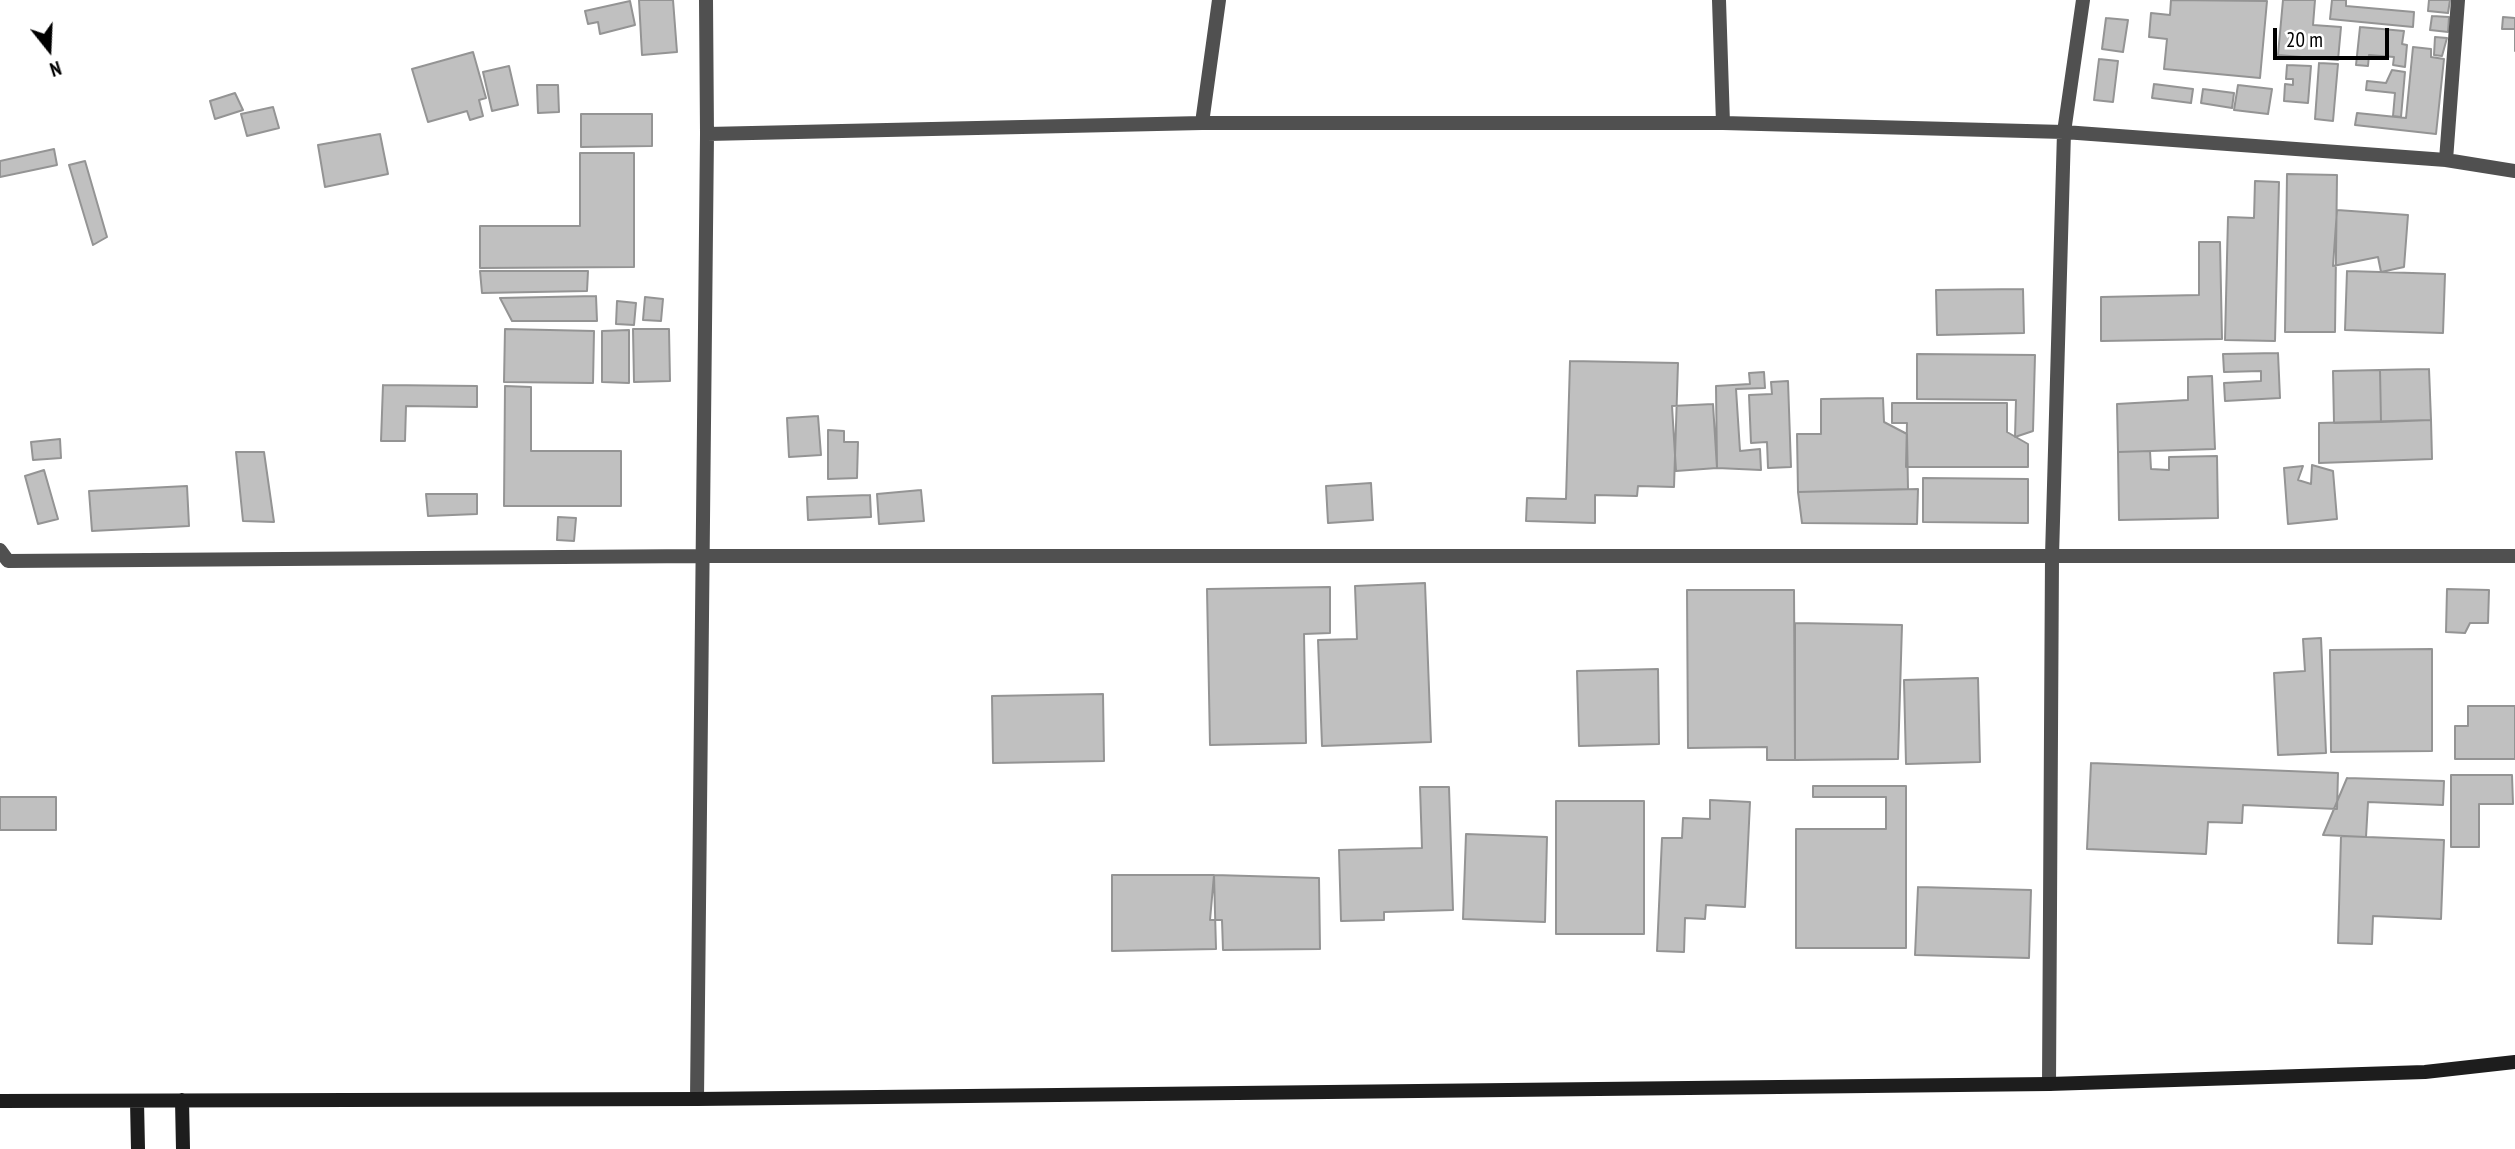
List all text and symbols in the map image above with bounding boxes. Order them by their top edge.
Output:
north arrow [14,14,84,84]
scale bar [2277,14,2392,58]
text: 20 m [2286,26,2323,53]
text: N [47,56,64,82]

